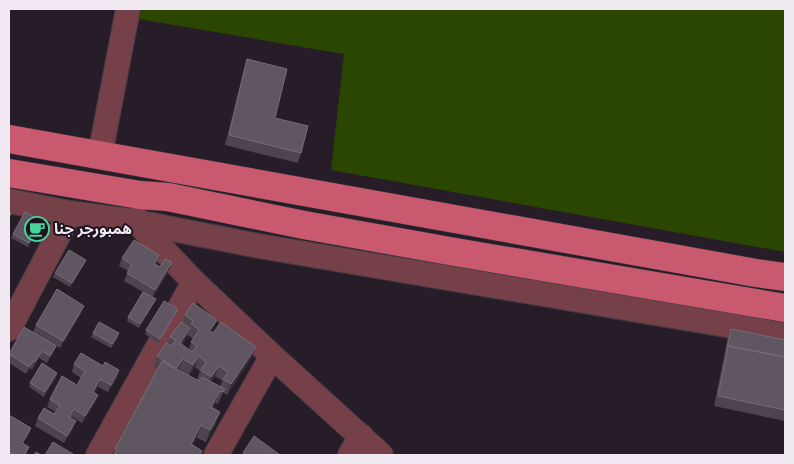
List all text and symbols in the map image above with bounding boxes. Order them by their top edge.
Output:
cafe icon: همبورجر جنا [24,216,50,242]
place label: همبورجر جنا [54,219,132,238]

